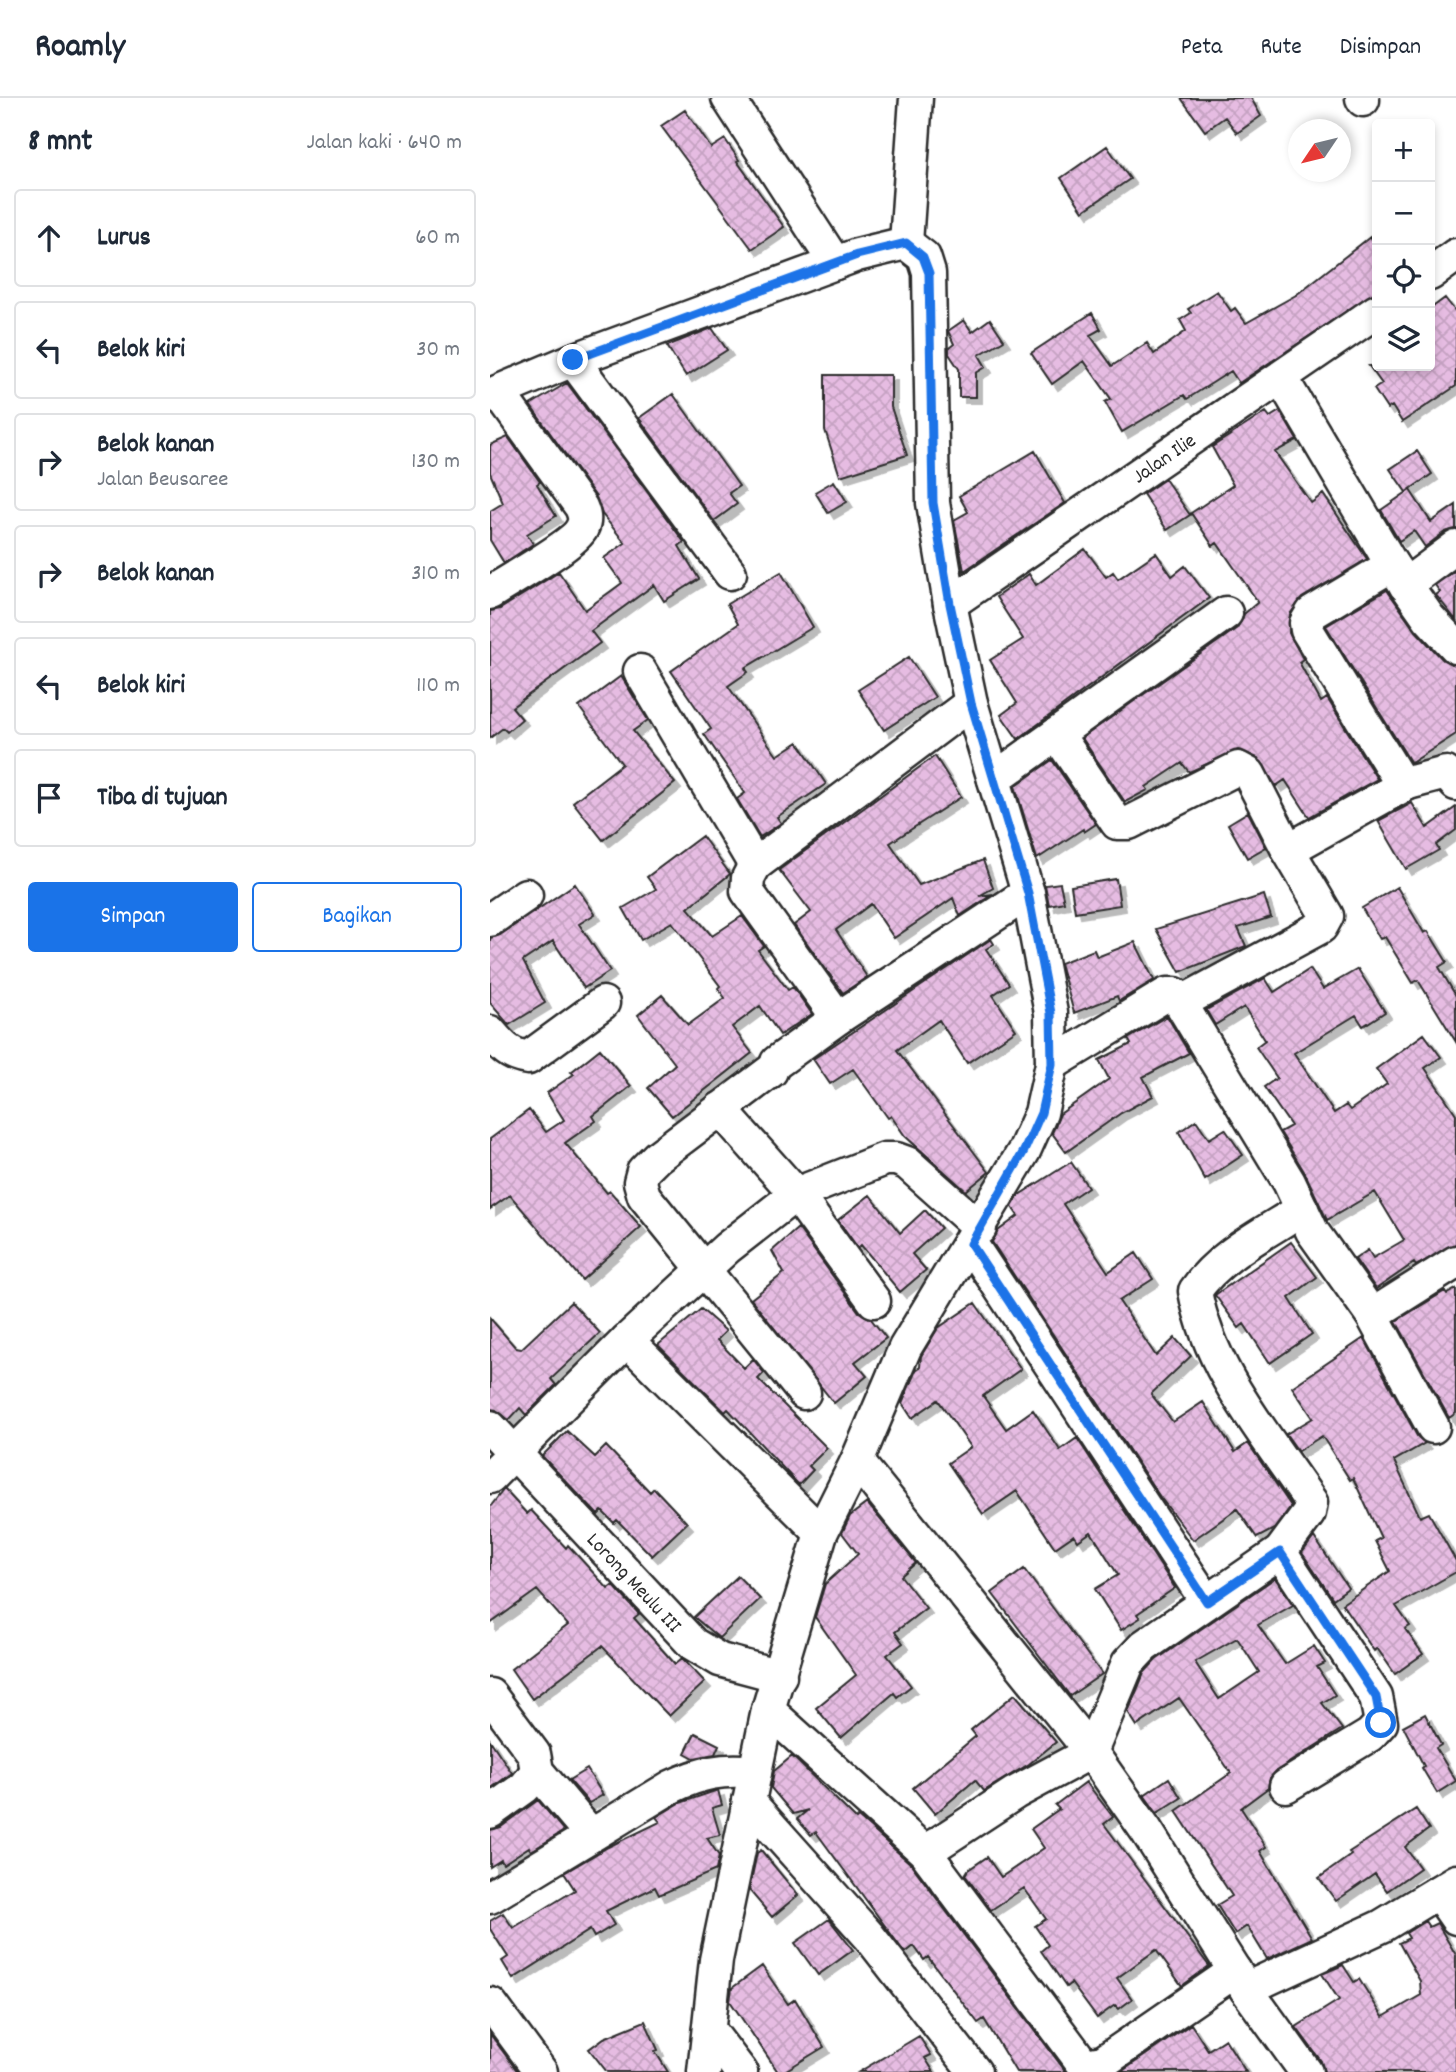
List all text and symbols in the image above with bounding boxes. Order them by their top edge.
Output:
text: Roamly [35,25,125,72]
text: Peta [1181,31,1222,65]
text: Rute [1260,31,1302,65]
text: Disimpan [1340,31,1421,65]
north arrow [1288,119,1351,182]
map controls [1372,119,1435,371]
button: + [1372,119,1435,182]
text: 8 mnt [28,122,92,165]
text: Jalan kaki · 640 m [307,127,462,160]
button: − [1372,182,1435,245]
icon: ahead [30,219,68,257]
text: Lurus [97,220,151,257]
text: 60 m [415,222,460,255]
button: locate [1372,245,1435,308]
button: layers [1372,308,1435,371]
icon: left [30,331,68,369]
text: Belok kiri [97,332,185,369]
text: 30 m [416,334,460,367]
route end [557,344,588,375]
text: Belok kanan [97,427,214,464]
street label: Jalan Ilie [1127,427,1203,493]
icon: right [30,443,68,481]
text: 130 m [411,446,460,479]
text: Jalan Beusaree [97,464,229,497]
icon: right [30,555,68,593]
text: Belok kanan [97,556,214,593]
text: 310 m [411,558,460,591]
icon: left [30,667,68,705]
text: Belok kiri [97,668,185,705]
text: 110 m [416,670,460,703]
icon: arrive [30,779,68,817]
text: Tiba di tujuan [97,780,228,817]
button: Simpan [28,882,238,952]
button: Bagikan [252,882,462,952]
street label: Lorong Meulu III [578,1527,688,1641]
route start [1365,1707,1396,1738]

